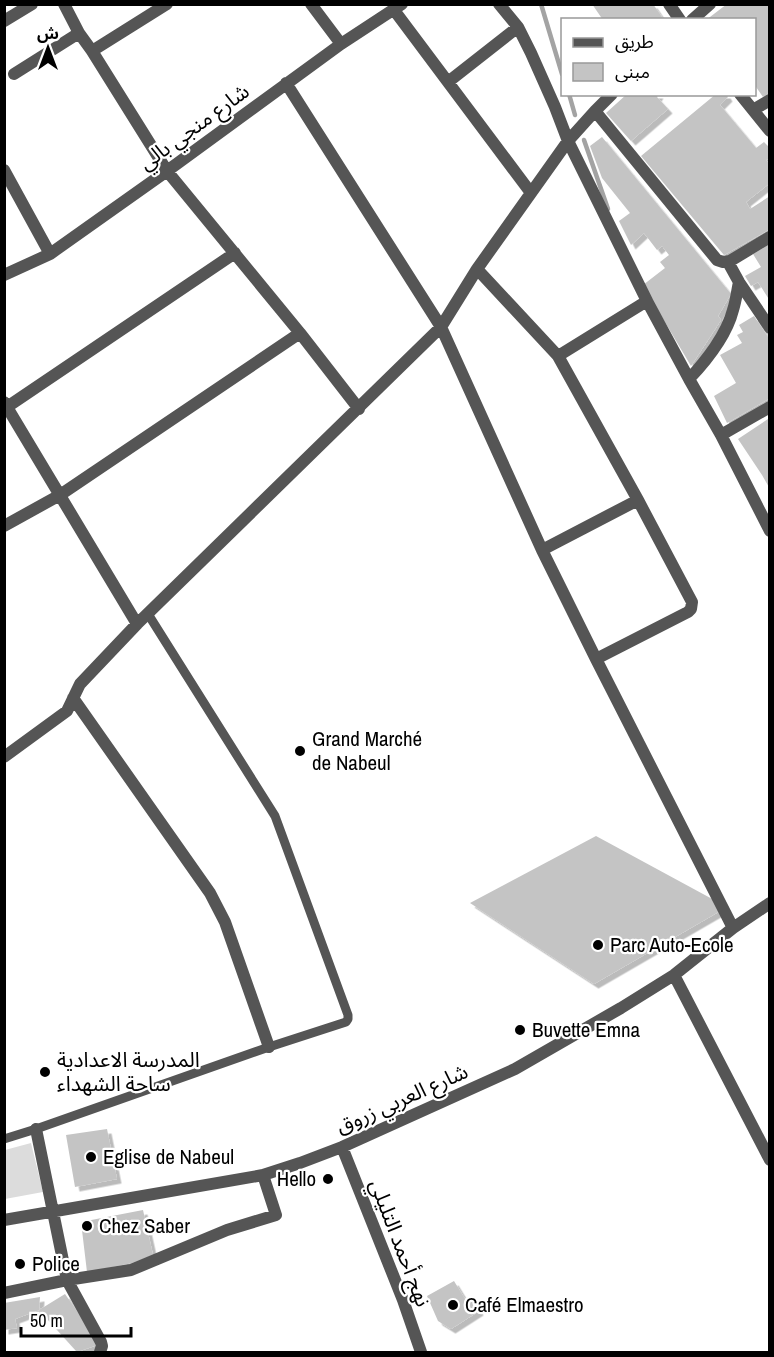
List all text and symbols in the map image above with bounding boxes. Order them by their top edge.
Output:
north arrow [18,18,78,78]
legend [561,18,756,96]
text: ش [37,22,59,44]
text: طريق [615,29,654,54]
text: مبنى [615,59,650,84]
street label: شارع منجي بالي [132,77,256,178]
place label: Grand Marché de Nabeul [312,724,422,777]
marker: Grand Marché de Nabeul [293,744,307,758]
place label: Parc Auto-Ecole [610,930,733,959]
marker: Parc Auto-Ecole [591,938,605,952]
place label: Buvette Emna [532,1015,641,1044]
marker: Buvette Emna [513,1023,527,1037]
place label: المدرسة الاعدادية ساحة الشهداء [57,1045,200,1098]
street label: شارع العربي زروق [331,1056,473,1142]
marker: المدرسة الاعدادية ساحة الشهداء [38,1065,52,1079]
place label: Eglise de Nabeul [103,1142,234,1171]
marker: Eglise de Nabeul [84,1150,98,1164]
place label: Hello [277,1164,316,1193]
marker: Hello [321,1172,335,1186]
street label: نهج أحمد التليلي [361,1175,438,1311]
place label: Chez Saber [99,1211,190,1240]
marker: Chez Saber [80,1219,94,1233]
place label: Police [32,1249,80,1278]
marker: Police [13,1257,27,1271]
place label: Café Elmaestro [465,1290,584,1319]
marker: Café Elmaestro [446,1298,460,1312]
scale bar [21,1300,130,1338]
text: 50 m [30,1308,63,1333]

